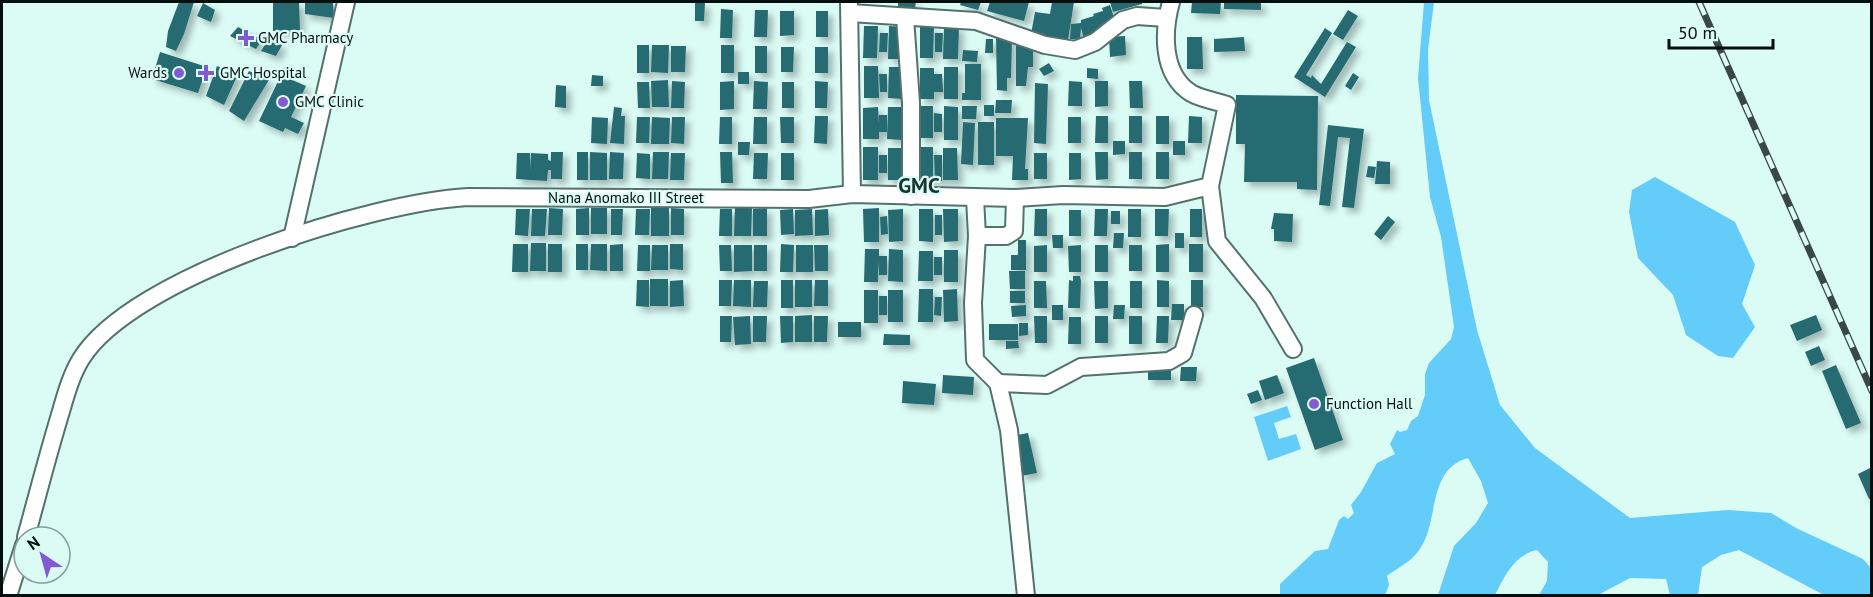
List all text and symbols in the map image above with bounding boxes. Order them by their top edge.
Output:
scale bar [1669,12,1772,50]
text: 50 m [1678,21,1717,44]
place label: GMC Pharmacy [258,28,353,47]
marker: GMC Pharmacy [239,31,253,45]
place label: Wards [128,63,167,82]
place label: GMC Hospital [220,63,307,82]
marker: GMC Hospital [197,64,215,82]
marker: Wards [172,66,186,80]
place label: GMC Clinic [295,92,364,111]
marker: GMC Clinic [276,95,290,109]
district label: GMC [898,172,940,199]
street label: Nana Anomako III Street [548,188,704,207]
place label: Function Hall [1326,394,1413,413]
marker: Function Hall [1307,397,1321,411]
north arrow [12,525,72,585]
text: N [23,532,43,554]

